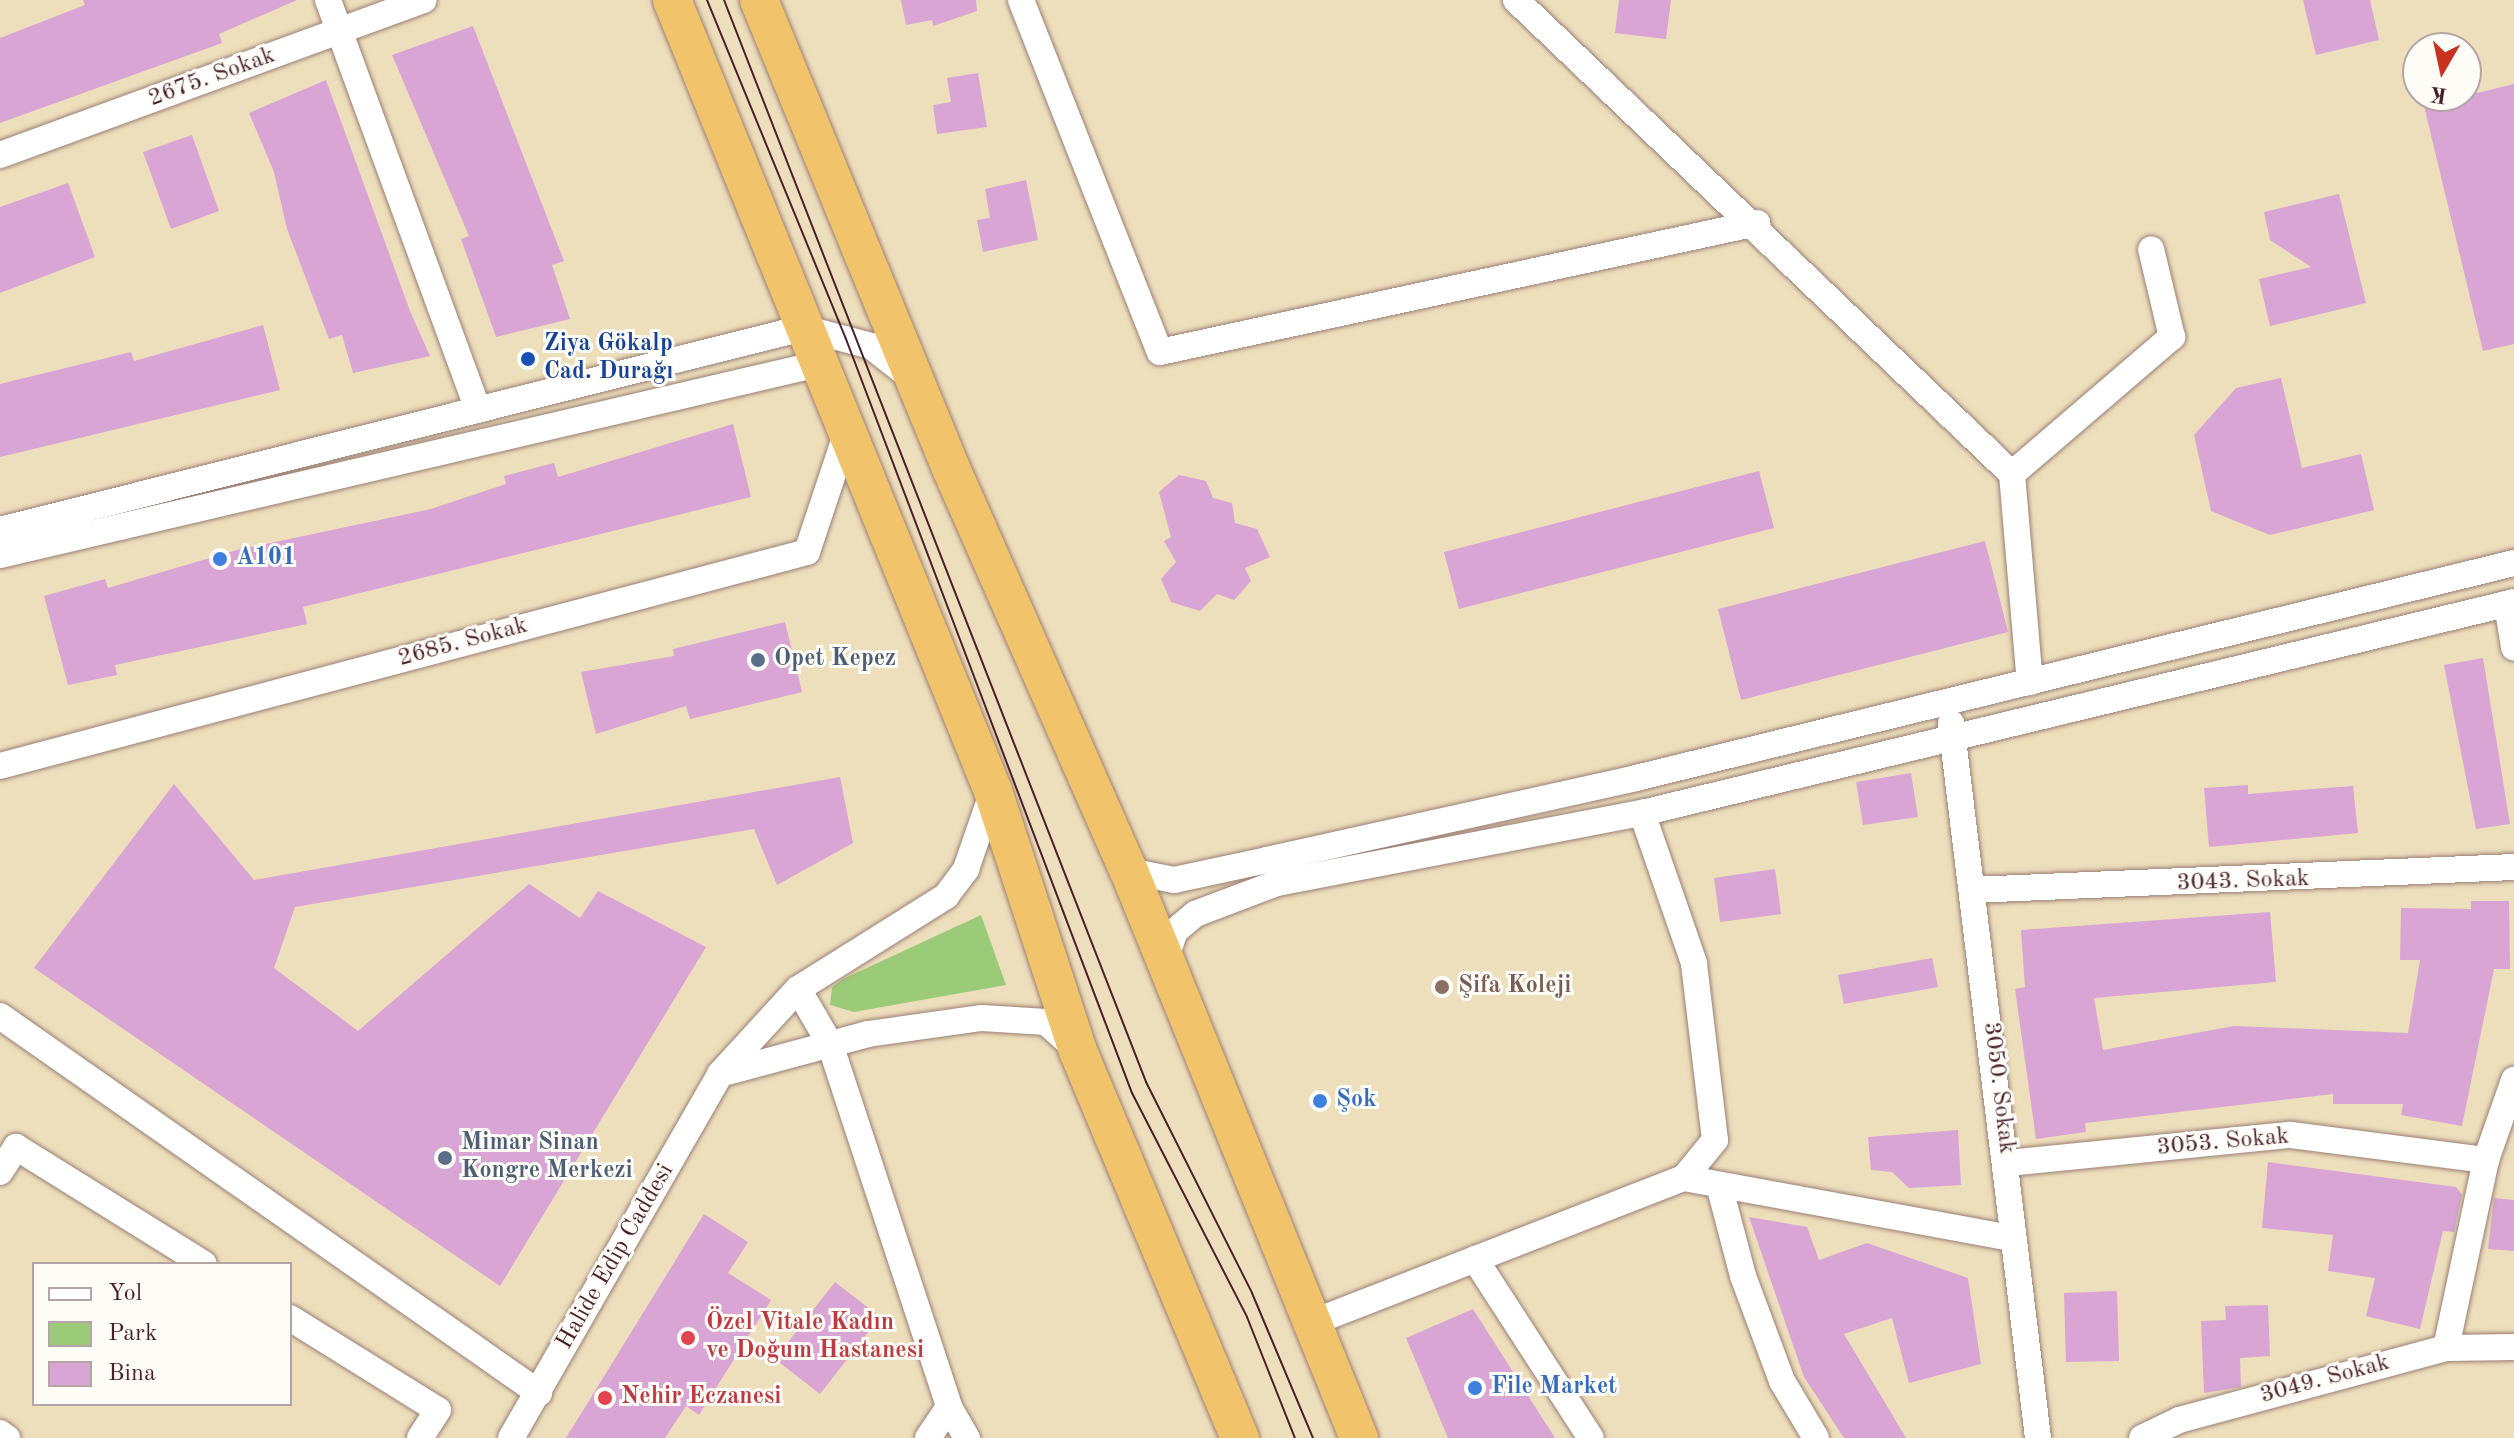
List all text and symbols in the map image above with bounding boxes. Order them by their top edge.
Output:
north arrow [2402,32,2482,112]
street label: 2675. Sokak [145,42,279,114]
text: K [2428,82,2449,106]
place label: Ziya Gökalp Cad. Durağı [544,331,673,387]
marker: Ziya Gökalp Cad. Durağı [519,350,537,368]
place label: A101 [236,545,296,573]
marker: A101 [211,550,229,568]
street label: 2685. Sokak [395,612,531,674]
place label: Opet Kepez [774,646,896,674]
marker: Opet Kepez [749,651,767,669]
street label: 3043. Sokak [2176,865,2310,899]
place label: Şifa Koleji [1458,973,1571,1001]
marker: Şifa Koleji [1433,978,1451,996]
street label: 3050. Sokak [1976,1020,2020,1156]
place label: Şok [1336,1087,1376,1115]
marker: Şok [1311,1092,1329,1110]
street label: 3053. Sokak [2156,1123,2290,1163]
place label: Mimar Sinan Kongre Merkezi [461,1130,633,1186]
marker: Mimar Sinan Kongre Merkezi [436,1149,454,1167]
street label: Halide Edip Caddesi [551,1159,681,1355]
legend [32,1262,292,1406]
text: Yol [108,1282,142,1306]
place label: Özel Vitale Kadın ve Doğum Hastanesi [706,1310,924,1366]
text: Park [108,1322,157,1346]
marker: Özel Vitale Kadın ve Doğum Hastanesi [677,1327,699,1349]
street label: 3049. Sokak [2257,1349,2393,1411]
text: Bina [108,1362,156,1386]
place label: File Market [1491,1374,1617,1402]
marker: File Market [1466,1379,1484,1397]
place label: Nehir Eczanesi [621,1384,781,1412]
marker: Nehir Eczanesi [596,1389,614,1407]

